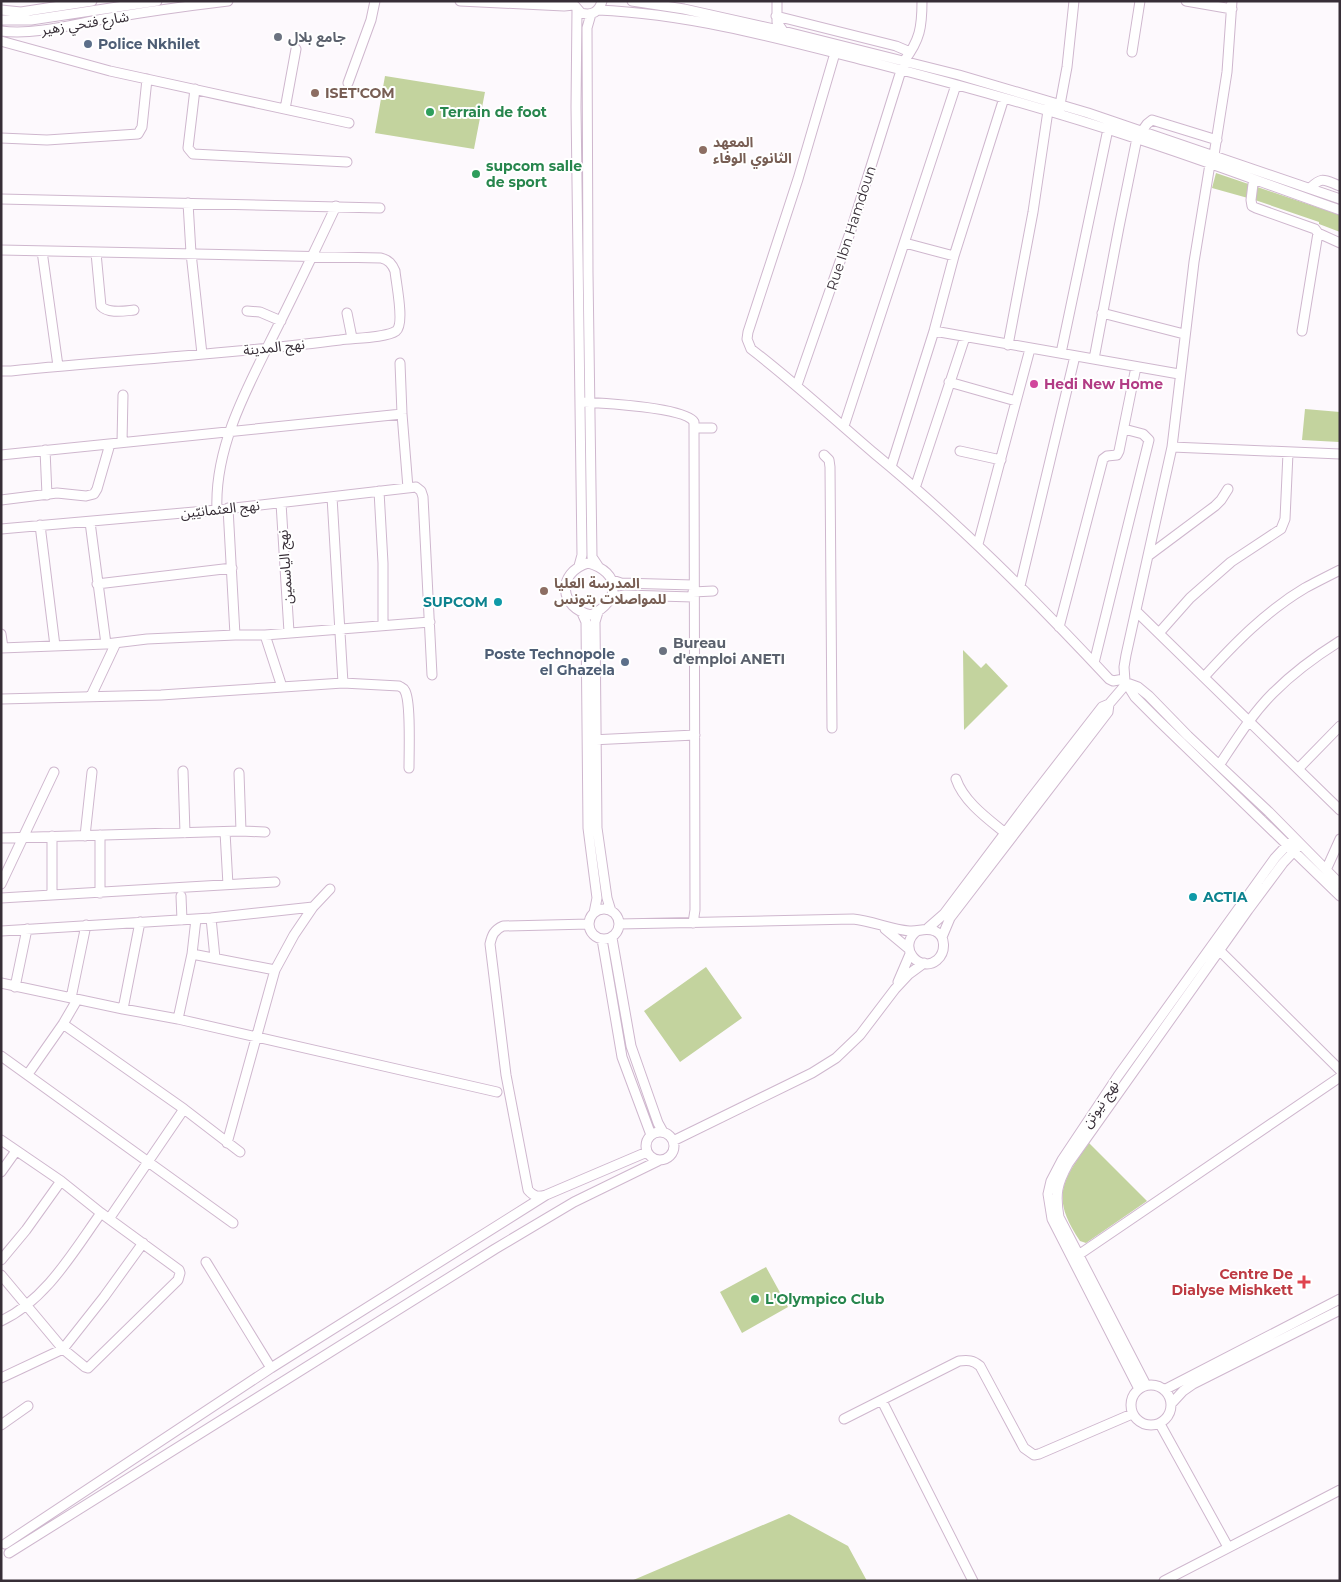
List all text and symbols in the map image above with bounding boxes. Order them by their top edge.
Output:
street label: شارع فتحي زهير [39,7,131,41]
place label: جامع بلال [288,28,346,47]
marker: جامع بلال [272,31,284,43]
place label: Police Nkhilet [98,35,200,53]
marker: Police Nkhilet [82,38,94,50]
place label: ISET'COM [325,84,395,102]
marker: ISET'COM [309,87,321,99]
place label: Terrain de foot [440,103,547,121]
marker: Terrain de foot [424,106,436,118]
place label: المعهد الثانوي الوفاء [713,133,792,169]
marker: المعهد الثانوي الوفاء [697,144,709,156]
place label: supcom salle de sport [486,157,582,191]
street label: Rue Ibn Hamdoun [822,163,880,293]
marker: supcom salle de sport [470,168,482,180]
street label: نهج المدينة [242,335,306,361]
place label: Hedi New Home [1044,375,1163,393]
marker: Hedi New Home [1028,378,1040,390]
street label: نهج العثمانيّين [179,496,261,524]
street label: نهج الياسمين [273,529,299,605]
place label: المدرسة العليا للمواصلات بتونس [554,574,666,608]
marker: المدرسة العليا للمواصلات بتونس [538,585,550,597]
place label: SUPCOM [423,593,488,611]
marker: SUPCOM [492,596,504,608]
place label: Bureau d'emploi ANETI [673,634,785,668]
place label: Poste Technopole el Ghazela [484,645,615,679]
marker: Bureau d'emploi ANETI [657,645,669,657]
marker: Poste Technopole el Ghazela [619,656,631,668]
place label: ACTIA [1202,888,1248,906]
marker: ACTIA [1187,891,1199,903]
street label: نهج نيوتن [1078,1077,1124,1132]
place label: Centre De Dialyse Mishkett [1171,1265,1293,1299]
marker: Centre De Dialyse Mishkett [1297,1275,1311,1289]
place label: L'Olympico Club [765,1290,885,1308]
marker: L'Olympico Club [749,1293,761,1305]

